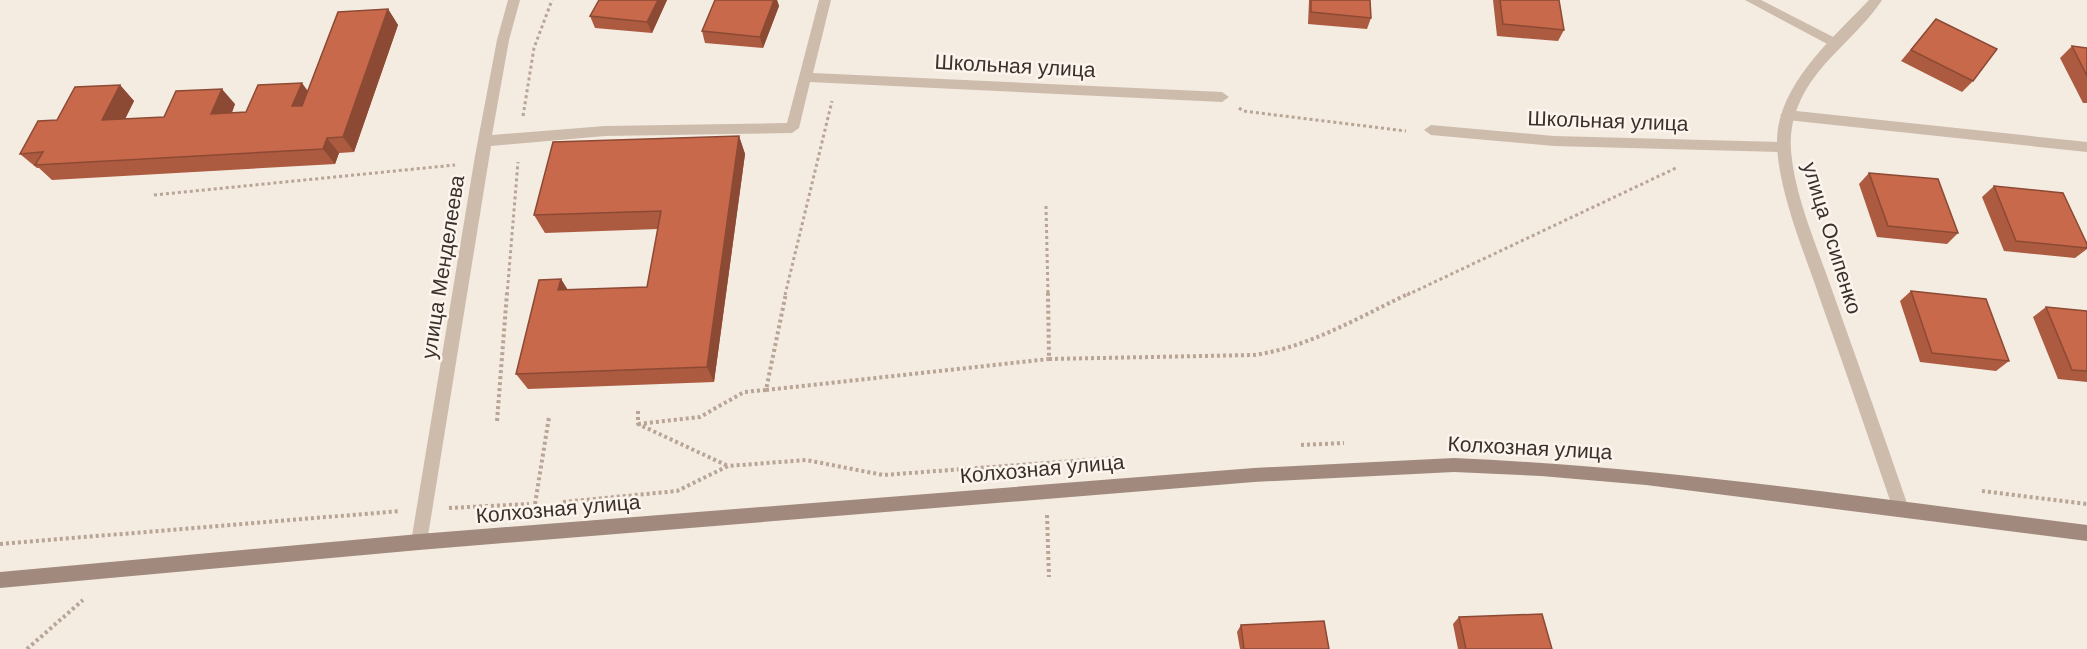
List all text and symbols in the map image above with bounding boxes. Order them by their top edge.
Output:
street label: Школьная улица [934,48,1096,84]
street label: Школьная улица [1527,104,1689,138]
street label: улица Осипенко [1796,159,1868,317]
street label: улица Менделеева [415,173,471,361]
street label: Колхозная улица [1447,430,1613,466]
street label: Колхозная улица [959,448,1126,490]
street label: Колхозная улица [475,488,642,530]

